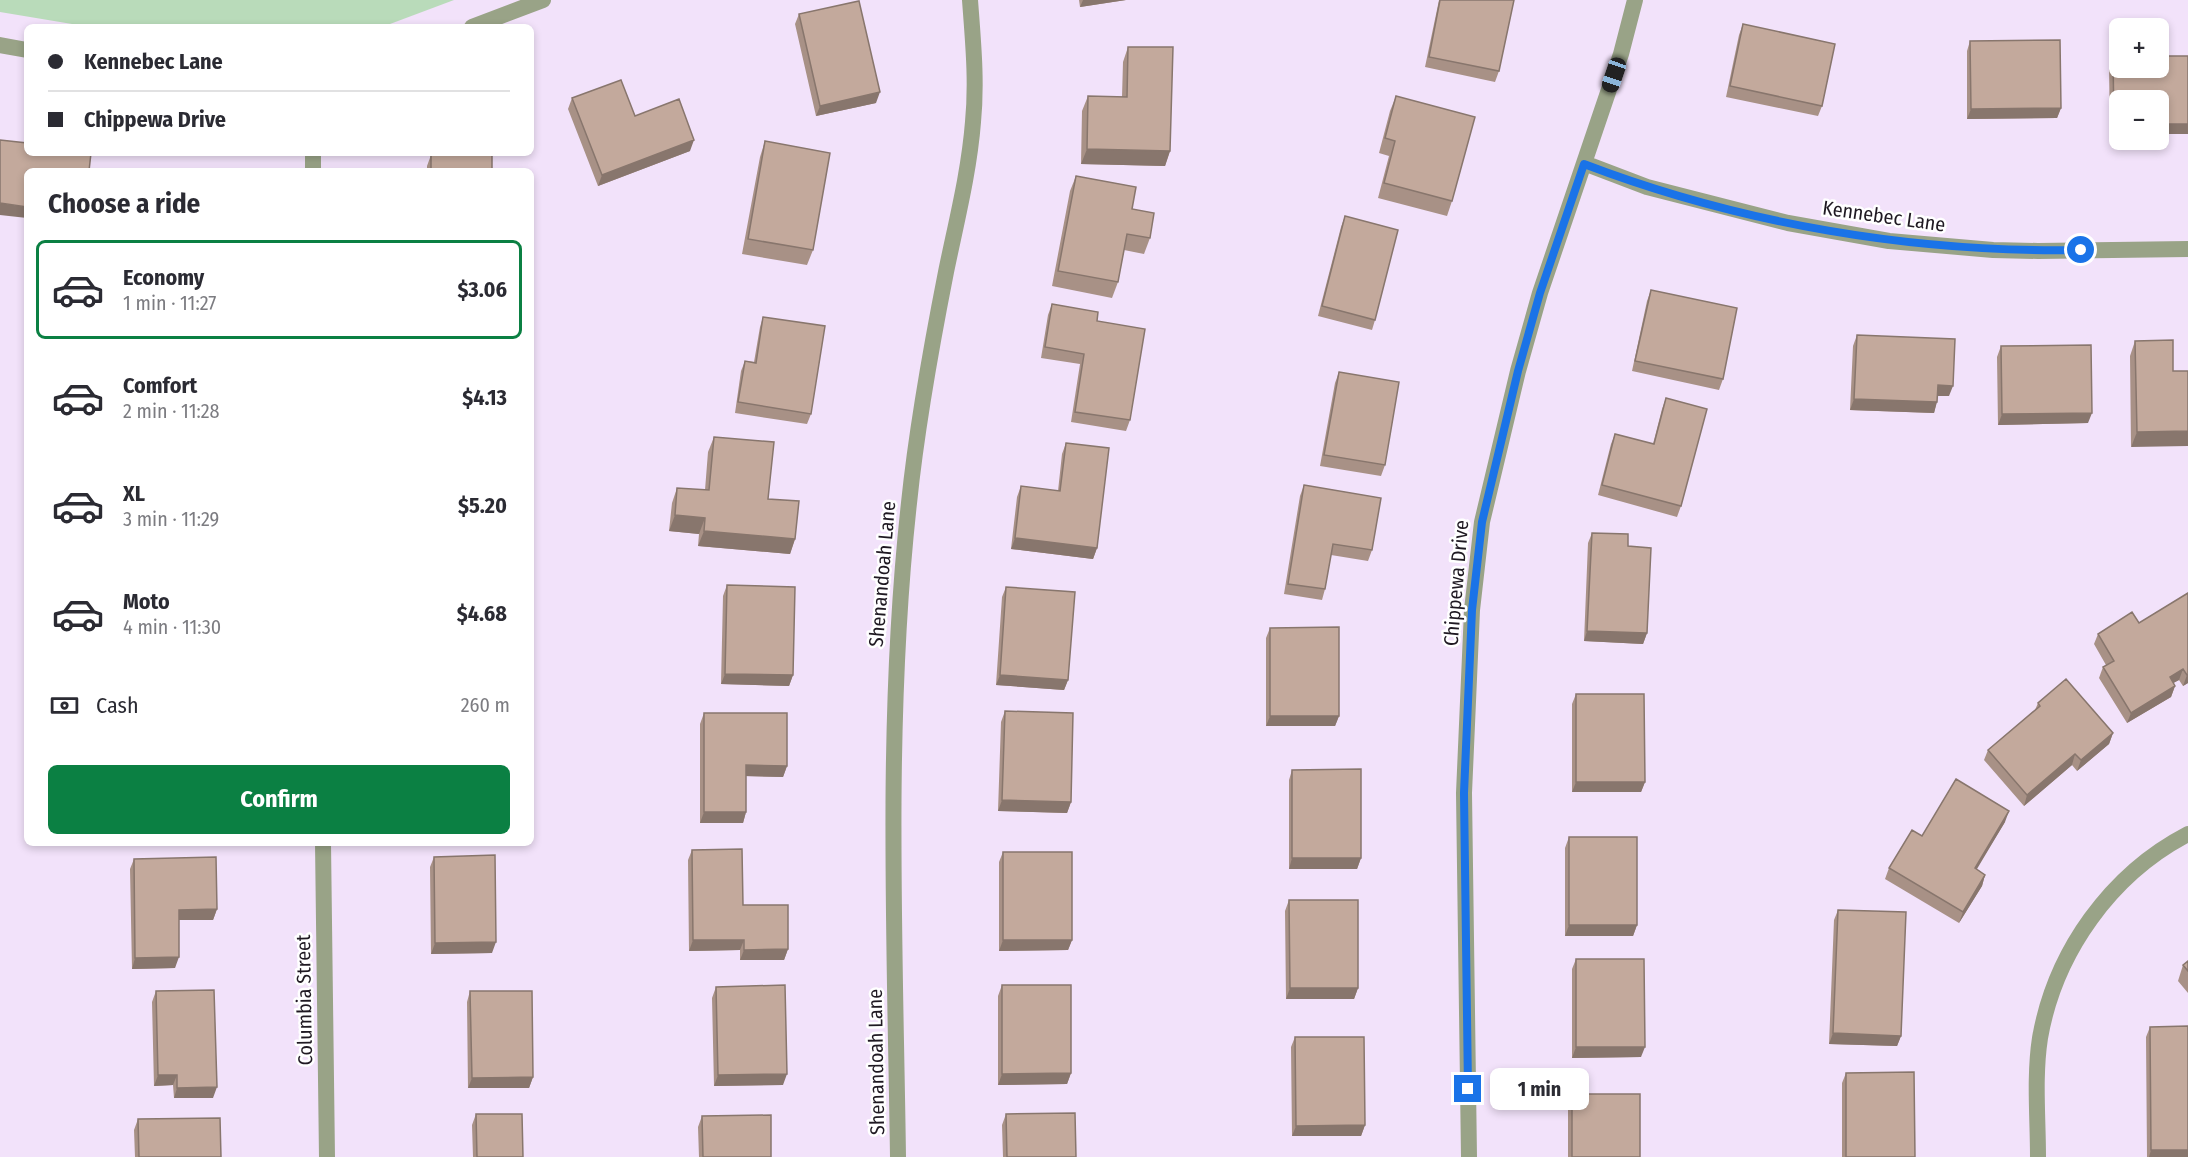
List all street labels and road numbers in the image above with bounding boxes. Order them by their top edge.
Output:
street label: Kennebec Lane [1821,195,1947,237]
street label: Shenandoah Lane [864,500,900,648]
street label: Chippewa Drive [1439,519,1473,647]
street label: Columbia Street [291,934,317,1066]
street label: Shenandoah Lane [863,989,889,1135]

